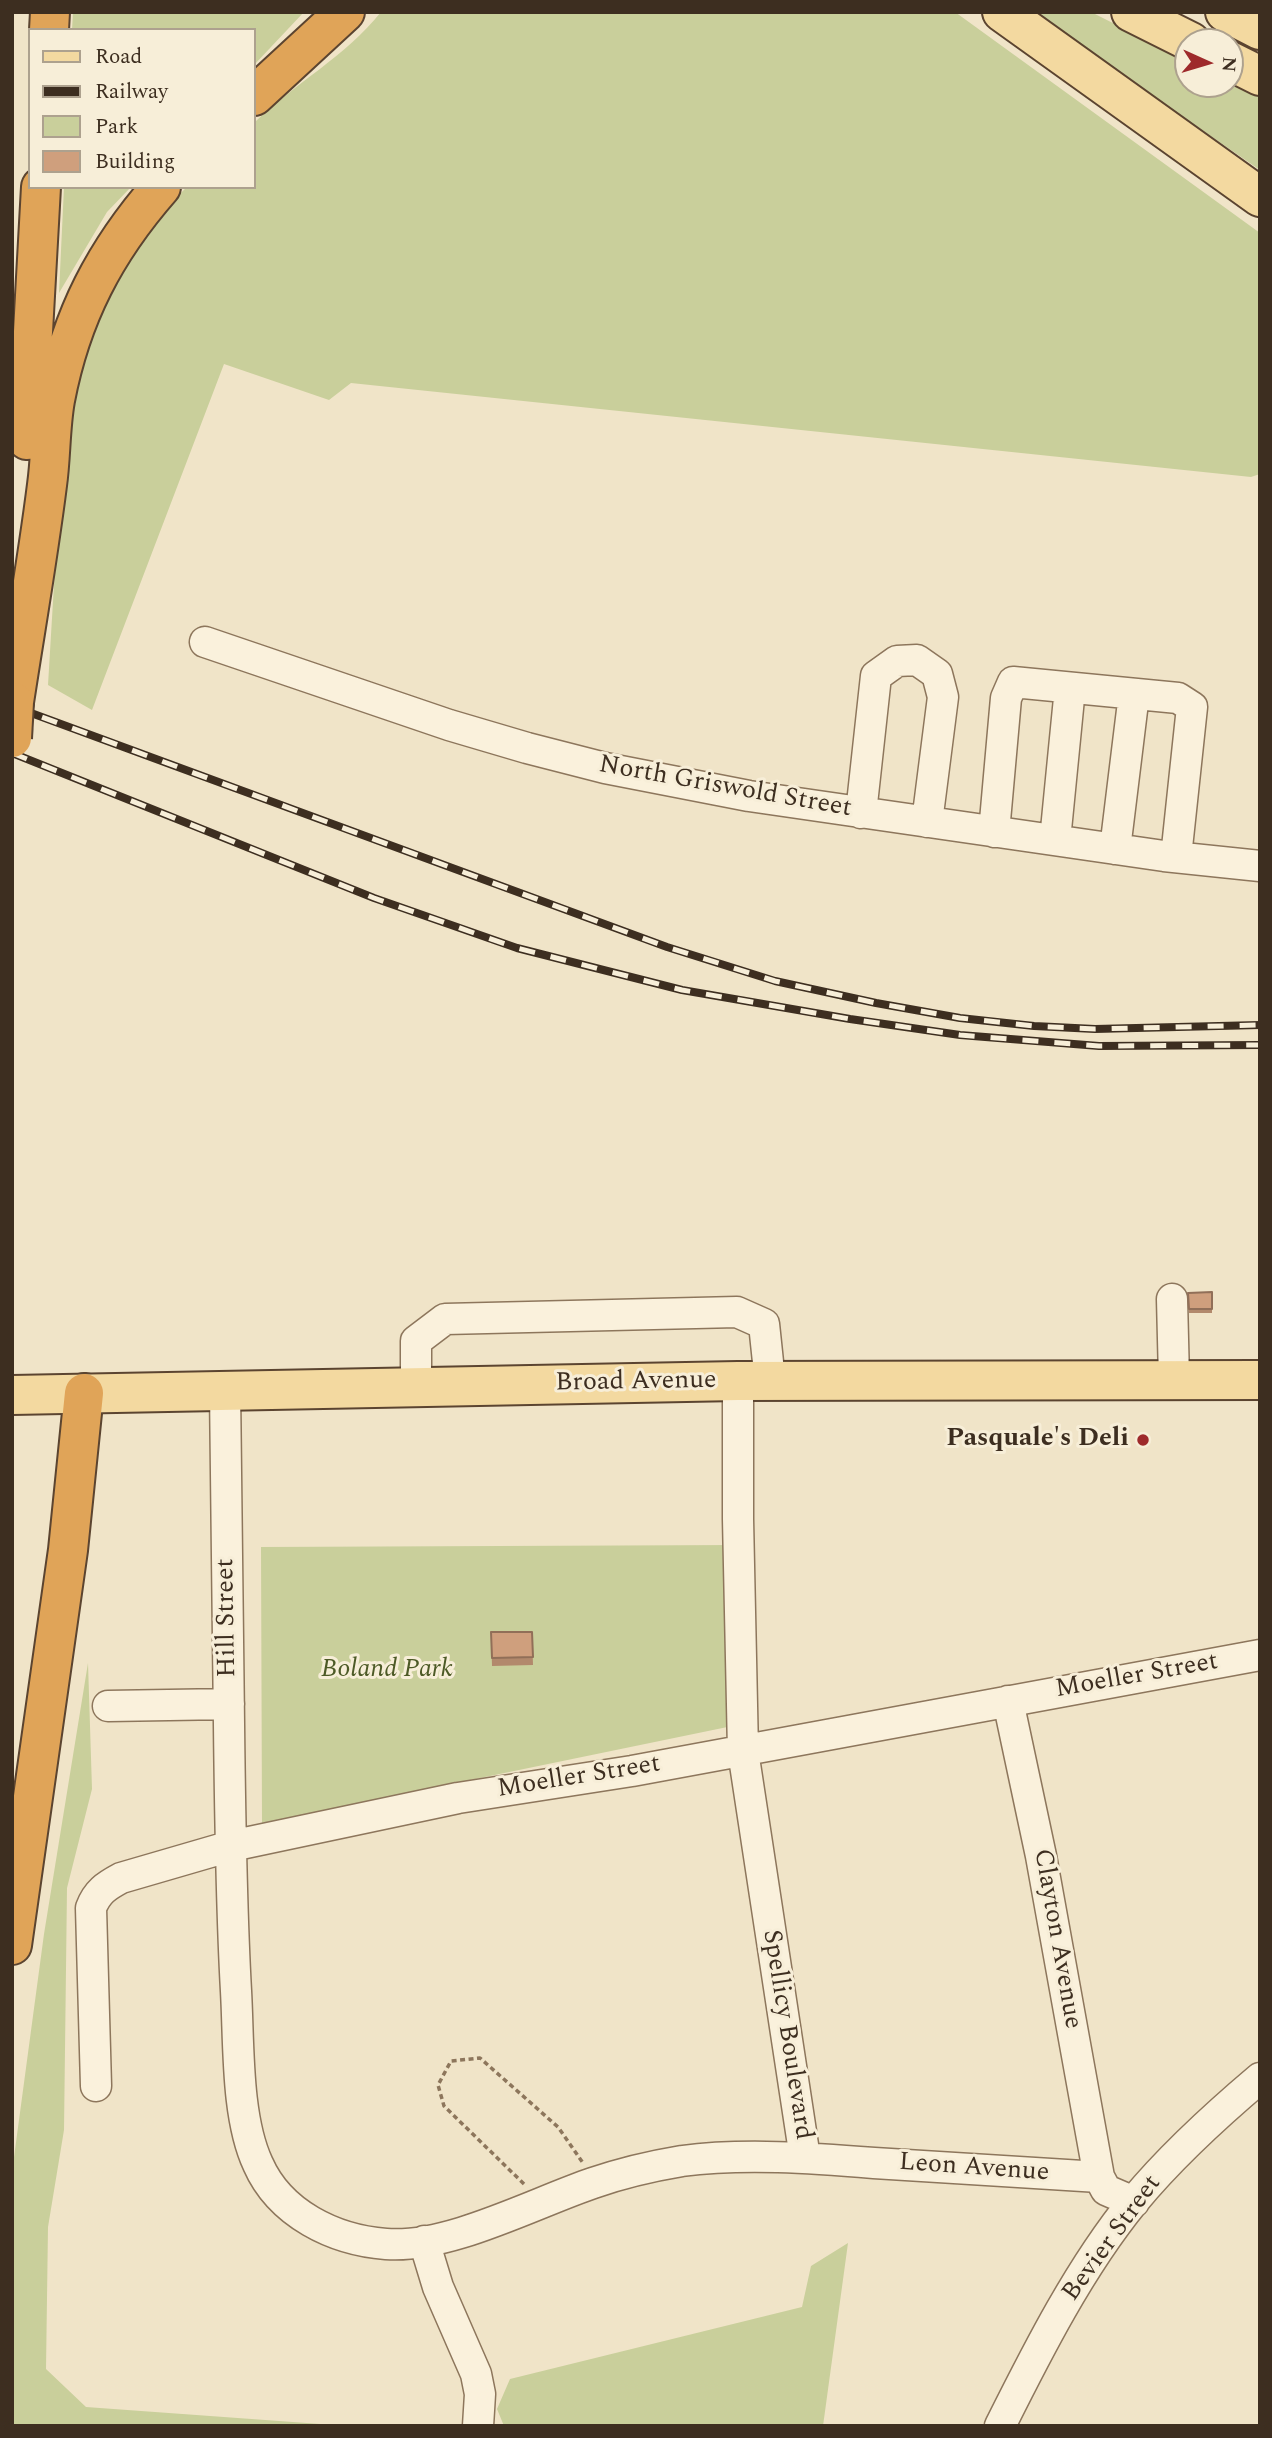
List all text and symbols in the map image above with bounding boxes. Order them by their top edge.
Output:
legend [28,28,256,189]
north arrow [1174,28,1244,98]
text: Road [95,41,142,73]
text: N [1213,56,1243,73]
text: Railway [95,76,168,108]
text: Park [95,111,138,143]
text: Building [95,146,175,178]
street label: North Griswold Street [596,750,854,826]
street label: Broad Avenue [555,1366,717,1400]
place label: Pasquale's Deli [946,1424,1129,1456]
marker: Pasquale's Deli [1135,1432,1151,1448]
street label: Hill Street [211,1558,245,1678]
street label: Moeller Street [1053,1647,1221,1707]
park label: Boland Park [321,1655,453,1687]
street label: Moeller Street [495,1750,663,1806]
street label: Clayton Avenue [1025,1847,1087,2031]
street label: Spellicy Boulevard [754,1928,818,2142]
street label: Leon Avenue [898,2148,1050,2190]
street label: Bevier Street [1057,2170,1169,2308]

